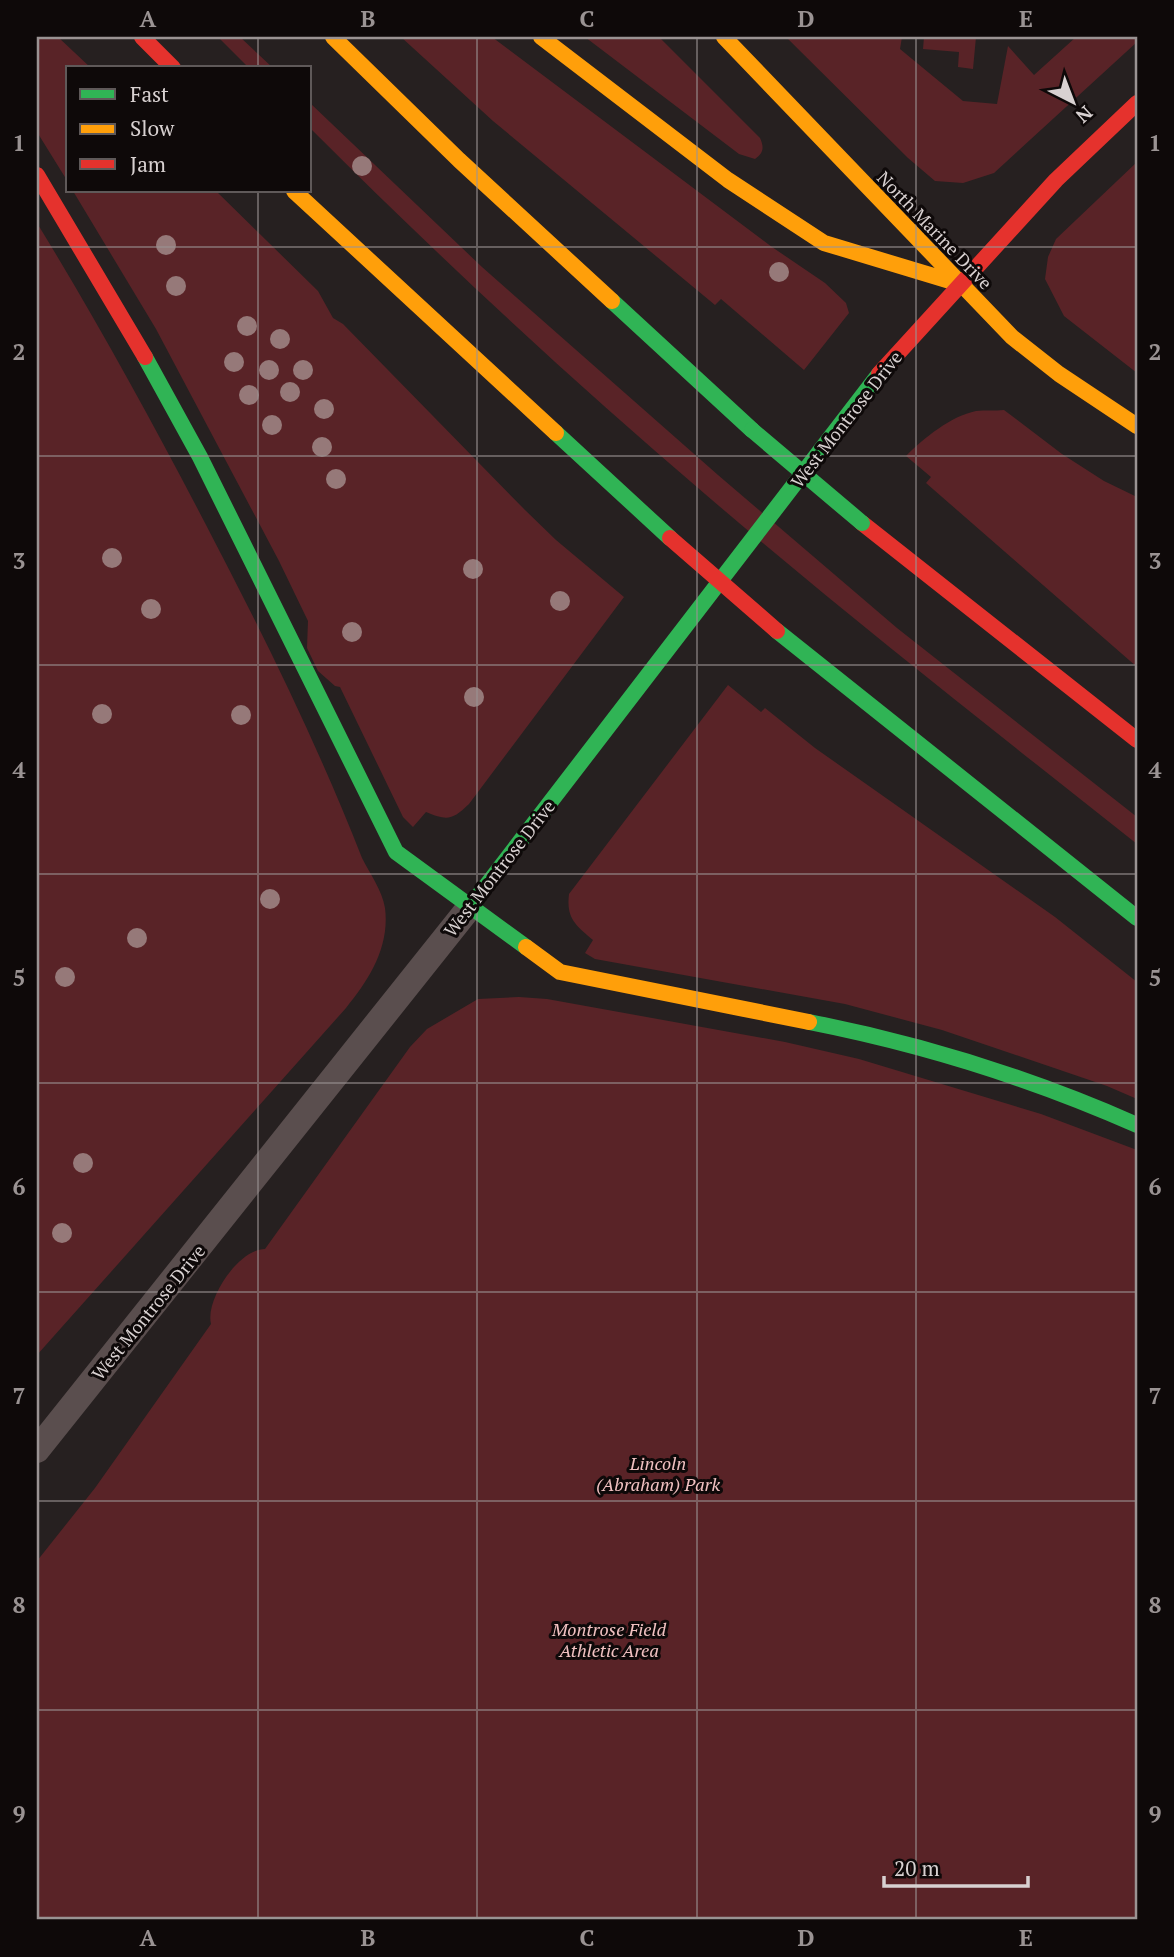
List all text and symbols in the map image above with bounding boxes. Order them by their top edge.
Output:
text: A [140,3,157,34]
text: B [361,3,376,34]
text: C [580,3,595,34]
text: D [798,3,815,34]
text: E [1019,3,1033,34]
legend [66,66,312,192]
north arrow [1038,66,1108,136]
text: Fast [130,80,169,108]
text: N [1071,101,1098,130]
text: Slow [130,114,175,142]
text: 1 [13,127,26,158]
text: 1 [1149,127,1162,158]
text: Jam [130,150,166,178]
street label: North Marine Drive [872,166,998,294]
text: 2 [13,336,26,367]
text: 2 [1149,336,1162,367]
street label: West Montrose Drive [785,346,907,492]
text: 3 [13,545,26,576]
text: 3 [1149,545,1162,576]
text: 4 [13,754,26,785]
text: 4 [1149,754,1162,785]
street label: West Montrose Drive [438,795,560,941]
text: 5 [13,962,26,993]
text: 5 [1149,962,1162,993]
text: 6 [13,1171,26,1202]
text: 6 [1149,1171,1162,1202]
street label: West Montrose Drive [86,1239,210,1385]
text: 7 [13,1380,26,1411]
text: 7 [1149,1380,1162,1411]
park label: Lincoln (Abraham) Park [596,1451,720,1496]
text: 8 [13,1589,26,1620]
text: 8 [1149,1589,1162,1620]
park label: Montrose Field Athletic Area [551,1617,666,1662]
text: 9 [13,1798,26,1829]
text: 9 [1149,1798,1162,1829]
scale bar [884,1845,1027,1889]
text: 20 m [894,1854,940,1882]
text: A [140,1922,157,1953]
text: B [361,1922,376,1953]
text: C [580,1922,595,1953]
text: D [798,1922,815,1953]
text: E [1019,1922,1033,1953]

